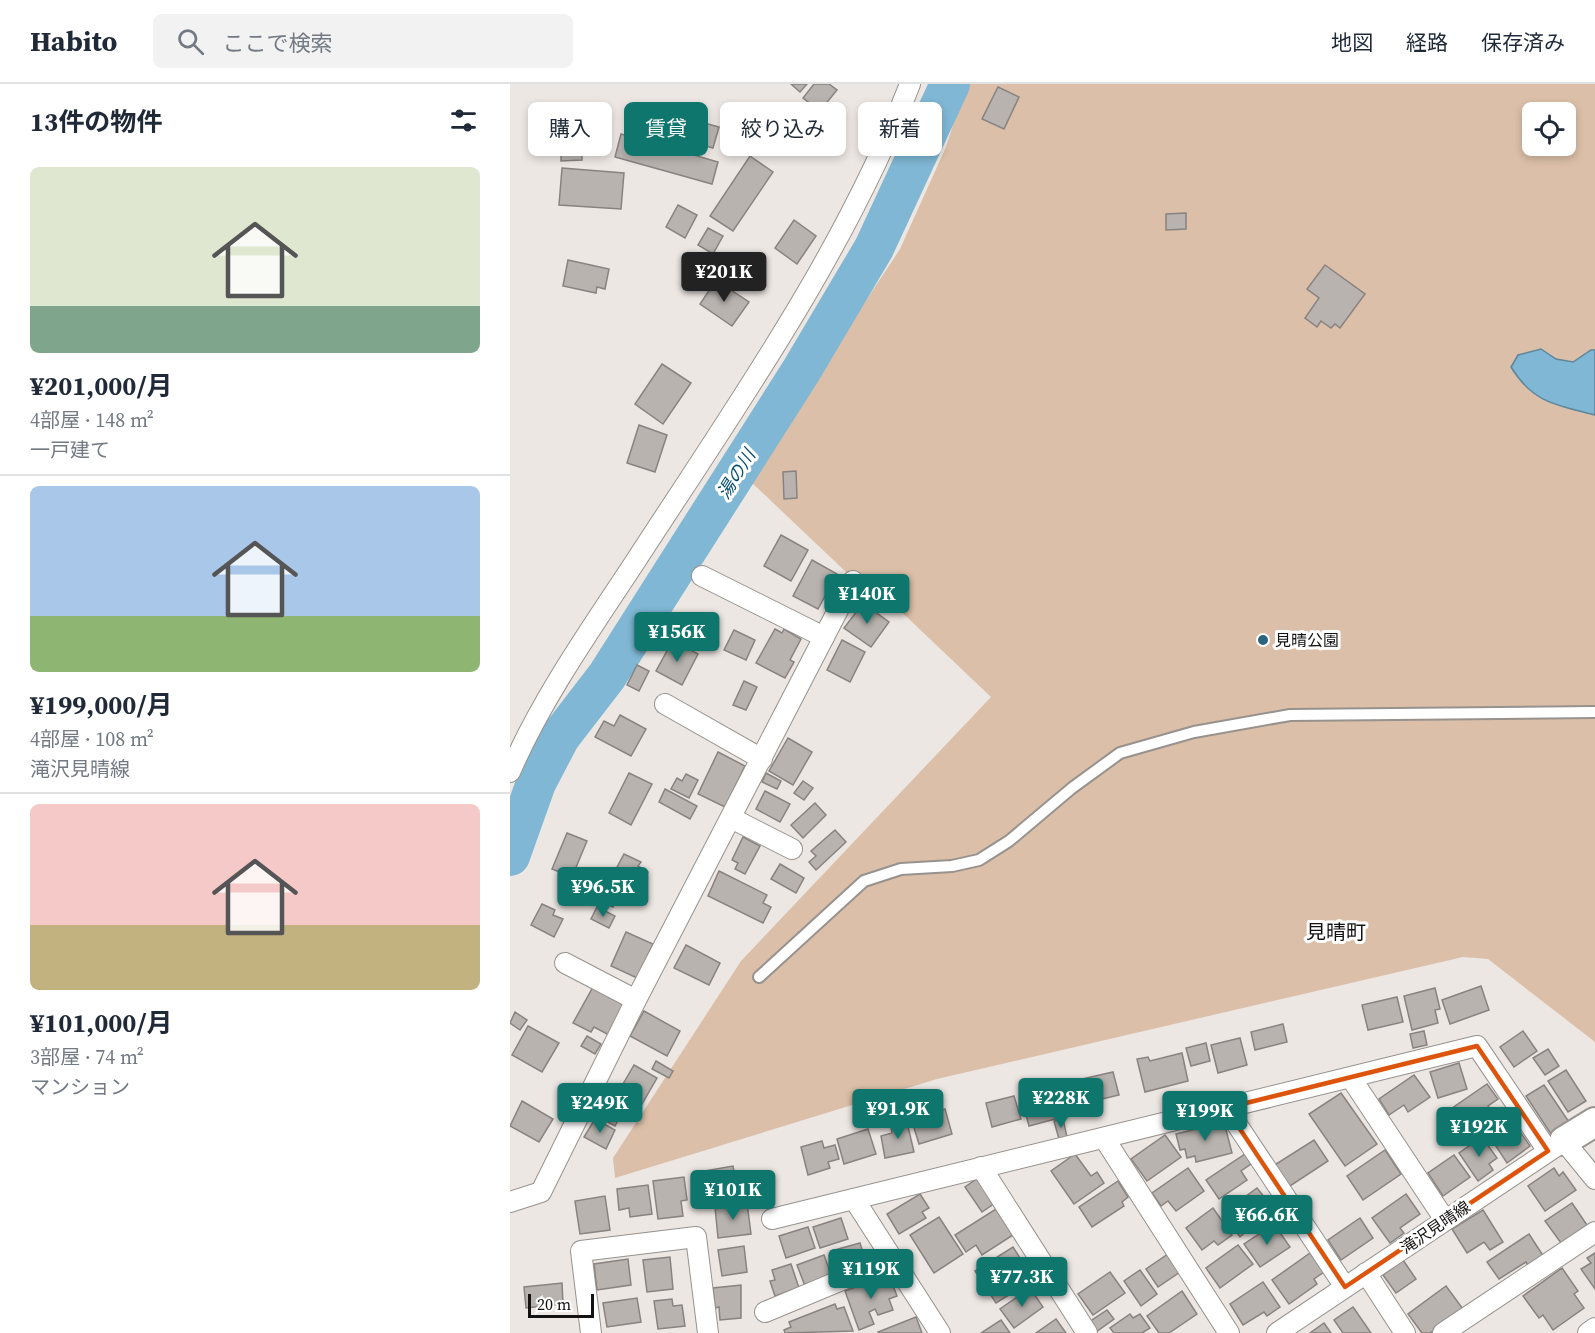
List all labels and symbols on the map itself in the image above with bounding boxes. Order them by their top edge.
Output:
pin: ¥201K [682,252,766,303]
water label: 湯の川 [711,443,762,504]
pin: ¥140K [825,574,909,625]
pin: ¥156K [635,612,719,663]
place label: 見晴公園 [1275,629,1339,651]
marker: 見晴公園 [1256,633,1270,647]
pin: ¥96.5K [554,867,652,918]
district label: 見晴町 [1306,918,1366,946]
pin: ¥228K [1019,1078,1103,1129]
pin: ¥249K [558,1083,642,1134]
pin: ¥91.9K [849,1089,947,1140]
pin: ¥199K [1163,1091,1247,1142]
pin: ¥192K [1437,1107,1521,1158]
pin: ¥101K [691,1170,775,1221]
pin: ¥66.6K [1218,1195,1316,1246]
street label: 滝沢見晴線 [1396,1196,1474,1258]
pin: ¥119K [829,1249,913,1300]
pin: ¥77.3K [973,1257,1071,1308]
scale bar [528,1291,594,1318]

